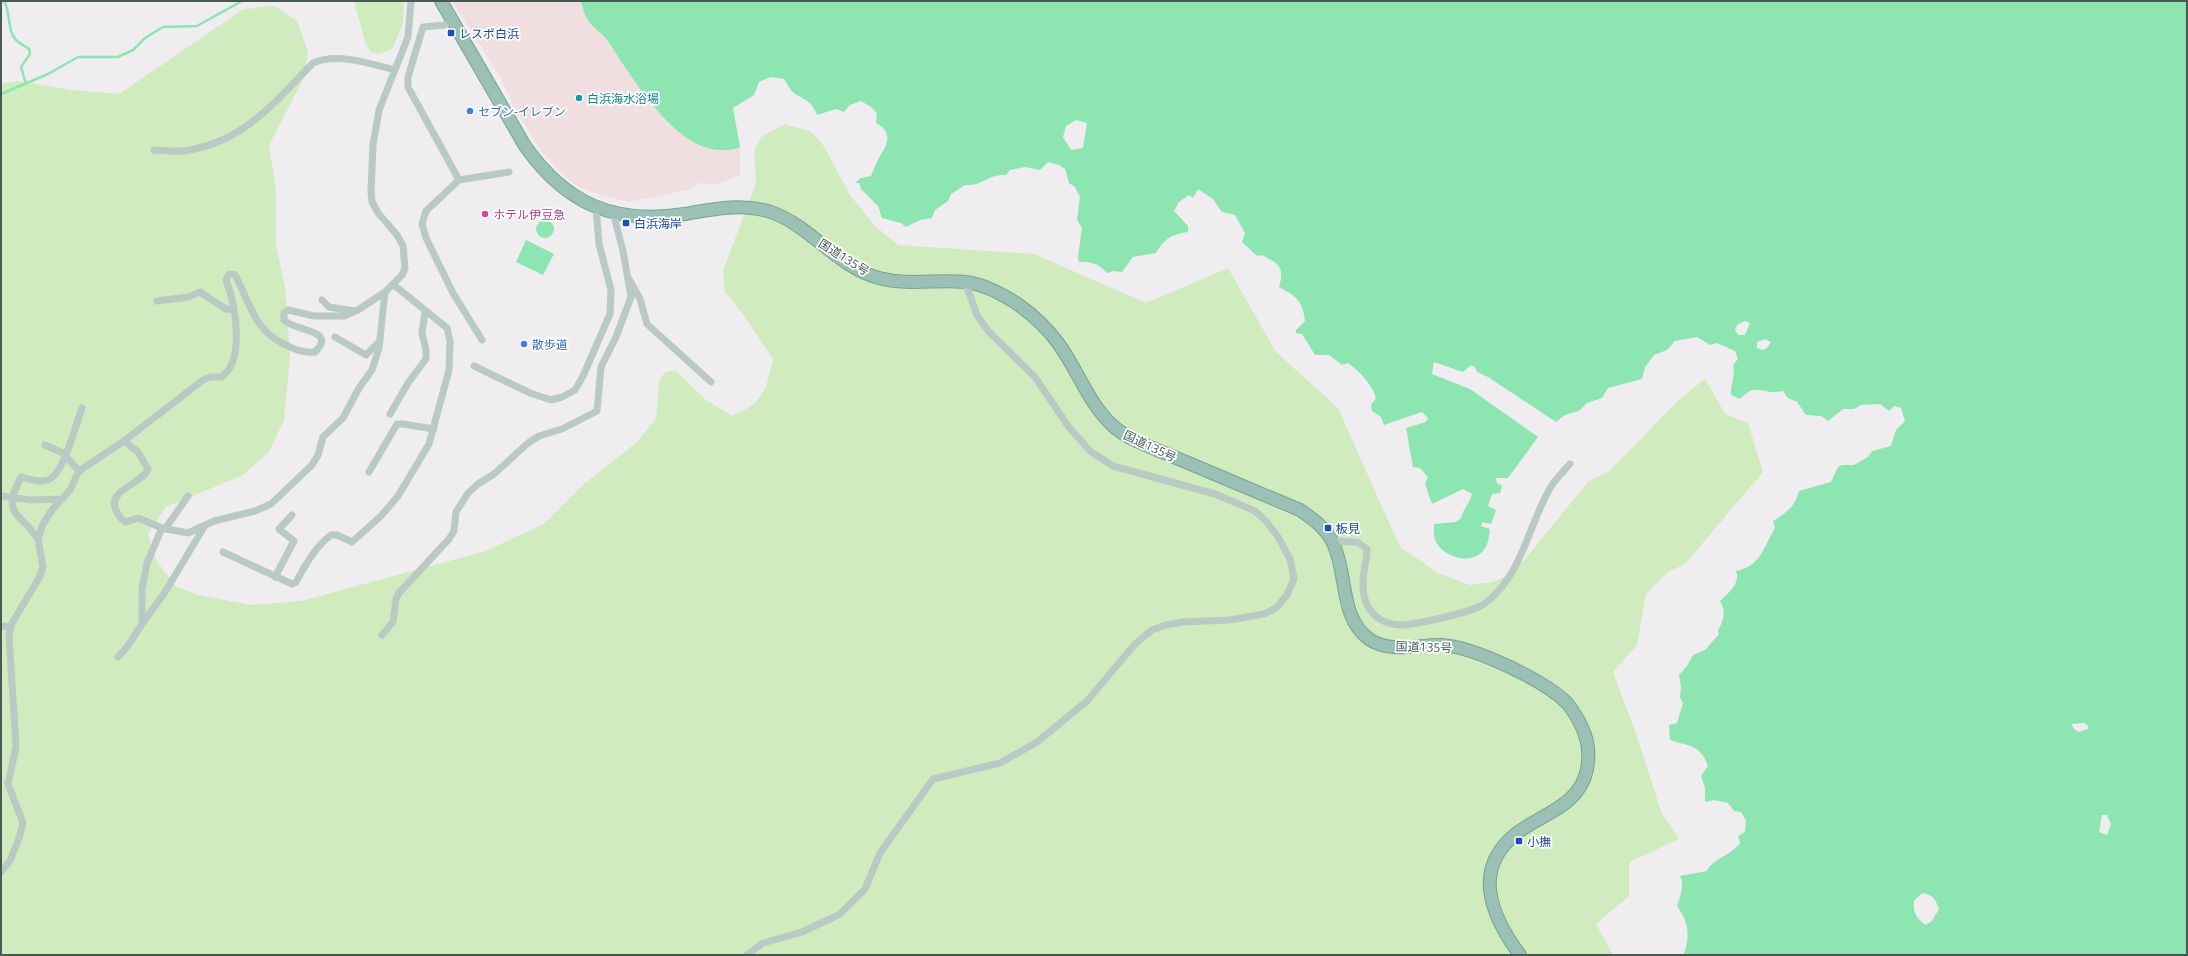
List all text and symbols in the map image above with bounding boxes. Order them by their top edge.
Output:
place label: レスポ白浜 [459,25,519,42]
marker: レスポ白浜 [446,28,456,38]
place label: 白浜海水浴場 [587,90,659,107]
marker: 白浜海水浴場 [574,93,584,103]
place label: セブン-イレブン [478,103,566,120]
marker: セブン-イレブン [465,106,475,116]
place label: ホテル伊豆急 [493,206,565,223]
marker: ホテル伊豆急 [480,209,490,219]
place label: 白浜海岸 [634,215,682,232]
marker: 白浜海岸 [621,218,631,228]
street label: 国道135号 [815,235,873,279]
place label: 散歩道 [532,336,568,353]
marker: 散歩道 [519,339,529,349]
street label: 国道135号 [1121,426,1179,466]
place label: 板見 [1336,520,1360,537]
marker: 板見 [1323,523,1333,533]
street label: 国道135号 [1395,638,1453,656]
place label: 小撫 [1527,833,1551,850]
marker: 小撫 [1514,836,1524,846]

